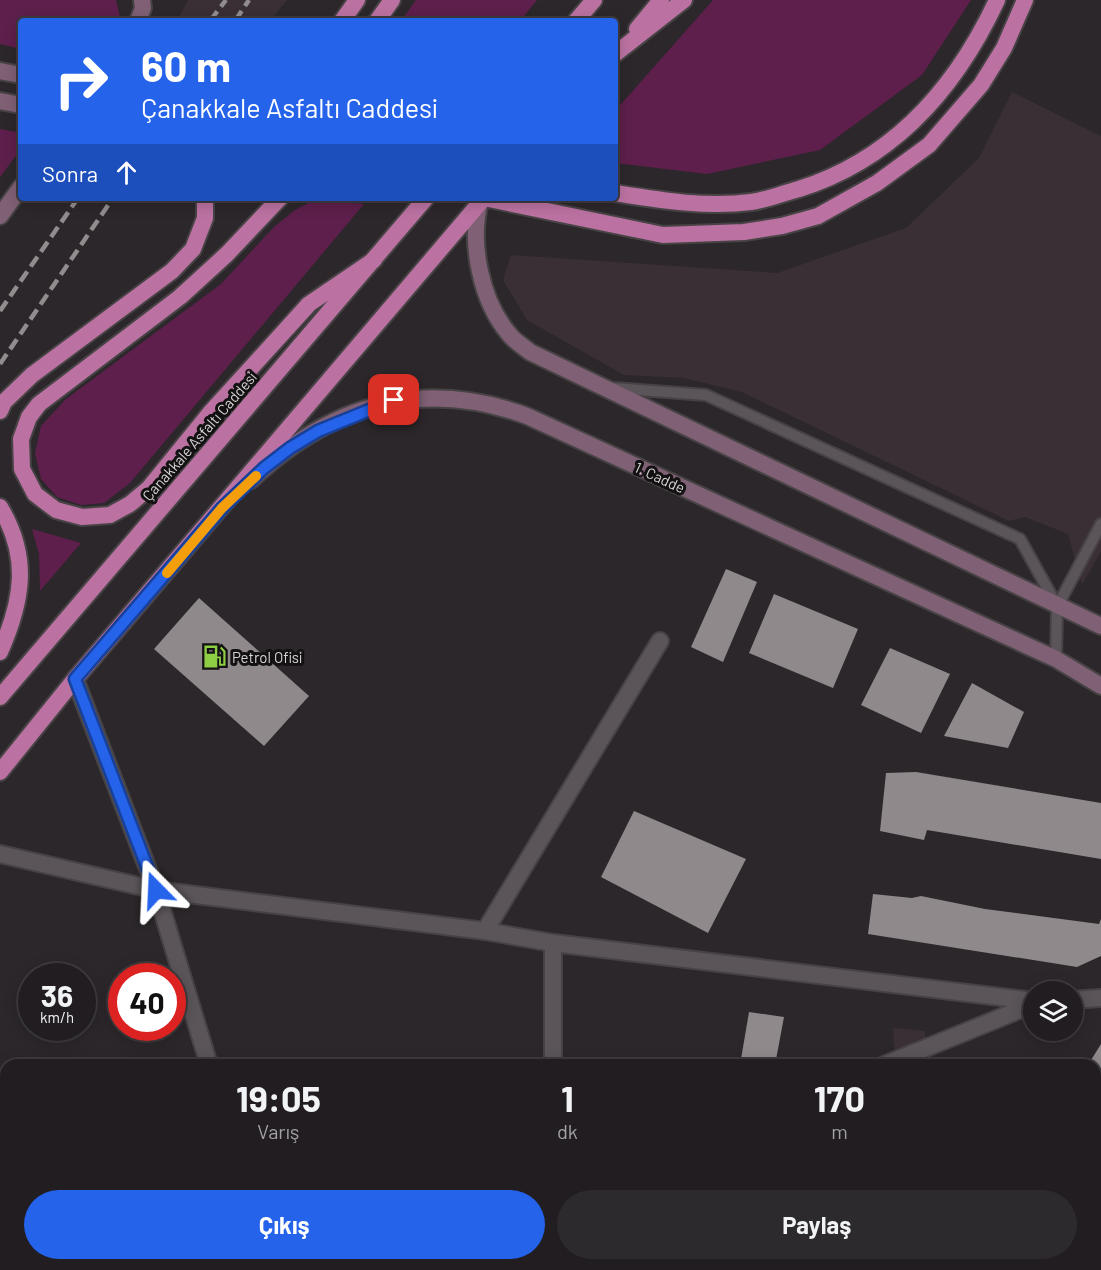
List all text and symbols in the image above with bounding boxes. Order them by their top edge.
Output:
text: 60 m [141,40,231,90]
icon: right [42,42,120,120]
text: Çanakkale Asfaltı Caddesi [141,91,438,123]
icon: ahead [110,156,143,189]
text: Sonra [42,160,98,186]
street label: Çanakkale Asfaltı Caddesi [138,368,260,504]
pin [368,374,419,425]
icon: arrive [377,383,410,416]
street label: 1. Cadde [632,458,688,496]
fuel station icon: Petrol Ofisi [201,644,227,670]
place label: Petrol Ofisi [232,648,302,666]
position arrow [124,858,188,922]
speed limit sign: 40 [108,963,186,1041]
text: 36 [41,977,73,1013]
map controls [1023,981,1083,1041]
button: layers [1023,981,1083,1041]
text: km/h [40,1008,74,1026]
text: 19:05 [236,1076,321,1119]
text: 1 [561,1076,574,1119]
text: 170 [814,1076,865,1119]
text: Varış [257,1119,300,1143]
text: dk [557,1119,578,1143]
text: m [831,1119,848,1143]
button: Çıkış [24,1190,545,1259]
button: Paylaş [557,1190,1077,1259]

